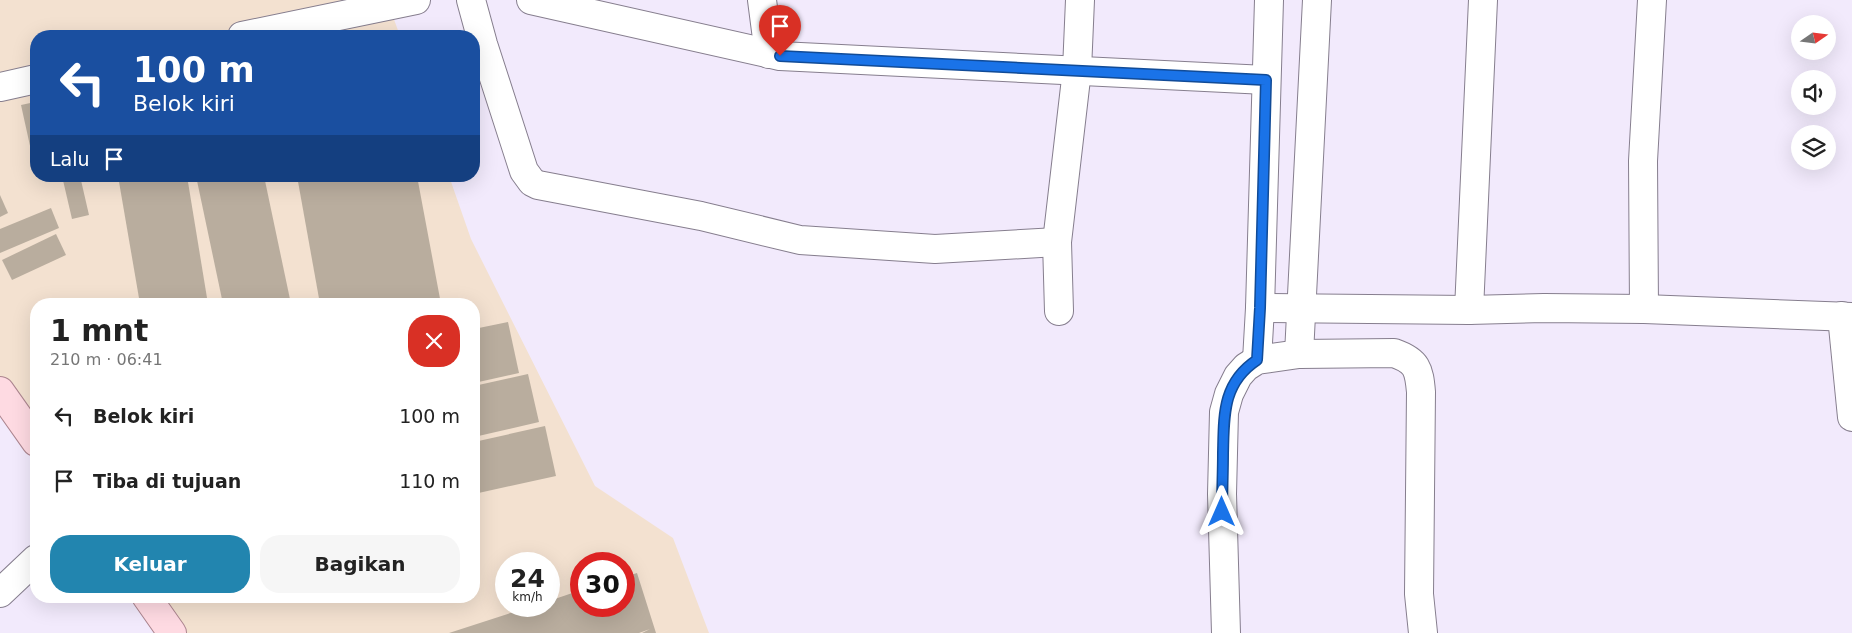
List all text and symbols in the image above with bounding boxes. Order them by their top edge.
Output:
pin [759,5,801,56]
icon: arrive [766,12,794,40]
north arrow [1791,15,1836,60]
map controls [1791,15,1836,170]
icon: left [50,50,115,115]
text: 100 m [133,50,255,90]
button: sound [1791,70,1836,115]
text: Belok kiri [133,91,235,116]
button: layers [1791,125,1836,170]
icon: arrive [100,145,128,173]
text: Lalu [50,148,90,170]
text: 1 mnt [50,313,148,348]
button: close [408,315,460,367]
text: 210 m · 06:41 [50,350,163,369]
icon: left [50,402,78,430]
text: Belok kiri [93,405,194,427]
text: 100 m [399,405,460,427]
icon: arrive [50,467,78,495]
text: Tiba di tujuan [93,470,241,492]
text: 110 m [399,470,460,492]
position arrow [1195,485,1247,537]
button: Keluar [50,535,250,593]
button: Bagikan [260,535,460,593]
speed limit sign: 30 [570,552,635,617]
text: 24 [510,564,545,593]
text: km/h [512,590,543,604]

